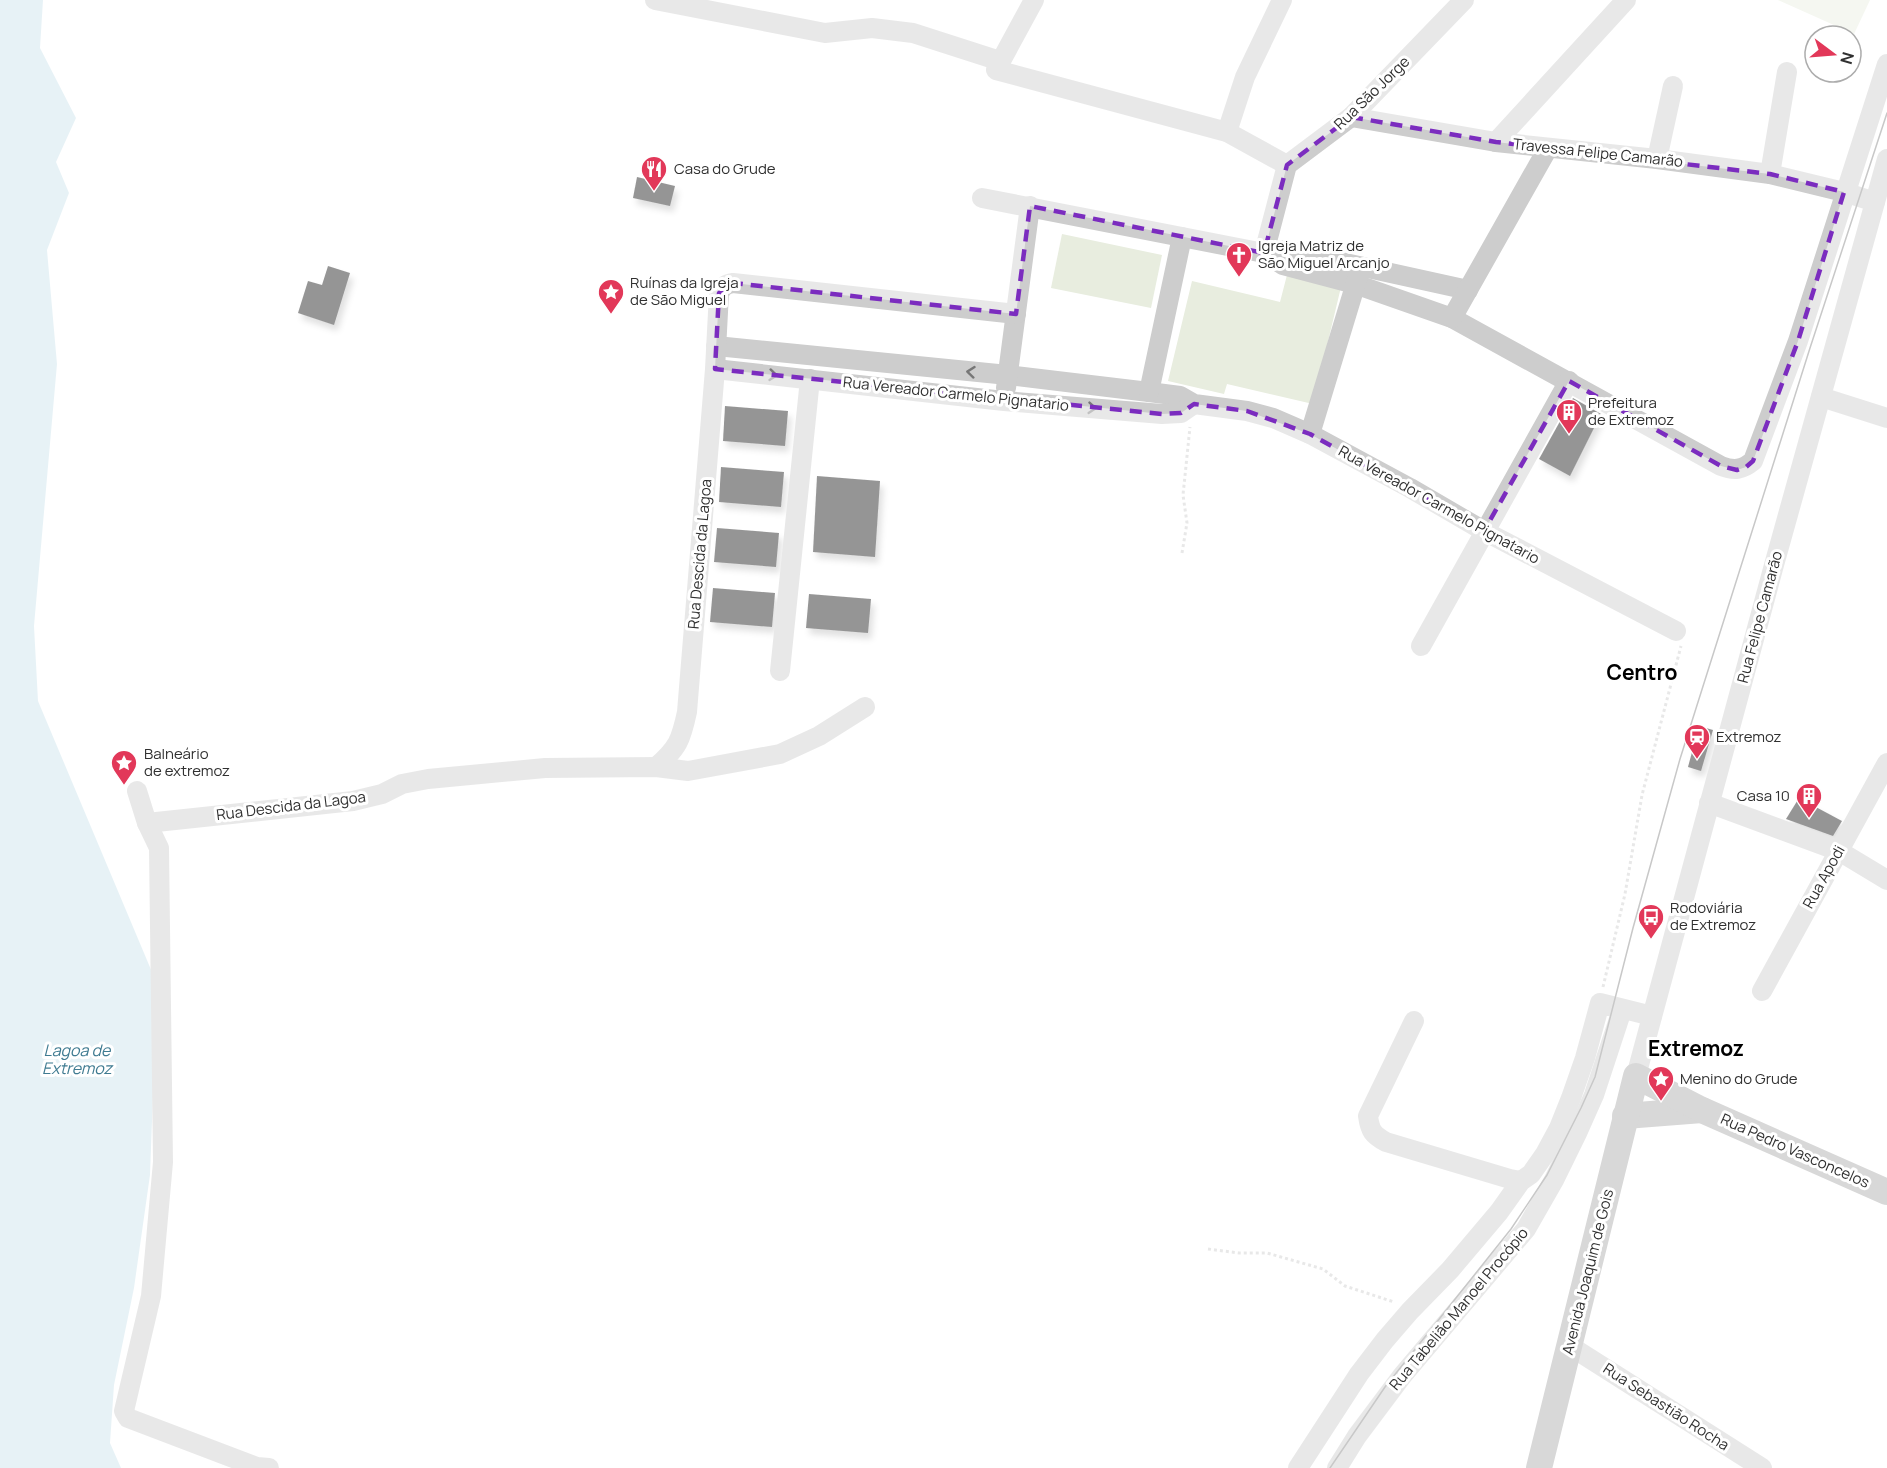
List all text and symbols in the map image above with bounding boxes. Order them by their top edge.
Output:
north arrow [1803,24,1863,84]
text: N [1835,50,1860,67]
street label: Rua São Jorge [1329,51,1414,134]
street label: Travessa Felipe Camarão [1512,133,1684,172]
restaurant icon: Casa do Grude [639,154,669,192]
place label: Casa do Grude [674,158,776,179]
place label: Igreja Matriz de São Miguel Arcanjo [1258,235,1390,273]
church icon: Igreja Matriz de São Miguel Arcanjo [1224,240,1254,278]
place label: Ruínas da Igreja de São Miguel [630,272,739,310]
place icon: Ruínas da Igreja de São Miguel [596,277,626,315]
one-way arrow [967,366,976,379]
one-way arrow [769,368,778,381]
street label: Rua Vereador Carmelo Pignatario [842,371,1070,416]
place label: Prefeitura de Extremoz [1588,392,1674,430]
building icon: Prefeitura de Extremoz [1554,397,1584,435]
one-way arrow [1088,401,1097,414]
street label: Rua Vereador Carmelo Pignatario [1335,440,1544,569]
street label: Rua Descida da Lagoa [682,478,717,630]
street label: Rua Felipe Camarão [1732,548,1787,685]
district label: Centro [1606,658,1678,686]
station icon: Extremoz [1682,722,1712,760]
place label: Extremoz [1716,726,1782,747]
place label: Balneário de extremoz [144,743,230,781]
place icon: Balneário de extremoz [109,748,139,786]
building icon: Casa 10 [1794,781,1824,819]
place label: Casa 10 [1737,785,1790,806]
street label: Rua Descida da Lagoa [215,786,367,825]
street label: Rua Apodi [1798,841,1850,912]
place label: Rodoviária de Extremoz [1670,897,1756,935]
bus stop icon: Rodoviária de Extremoz [1636,902,1666,940]
district label: Extremoz [1648,1034,1744,1062]
water label: Lagoa de Extremoz [42,1039,113,1079]
place icon: Menino do Grude [1646,1064,1676,1102]
place label: Menino do Grude [1680,1068,1798,1089]
street label: Rua Pedro Vasconcelos [1717,1108,1873,1193]
street label: Avenida Joaquim de Gois [1557,1187,1618,1357]
street label: Rua Tabelião Manoel Procópio [1384,1223,1533,1394]
street label: Rua Sebastião Rocha [1599,1358,1733,1455]

